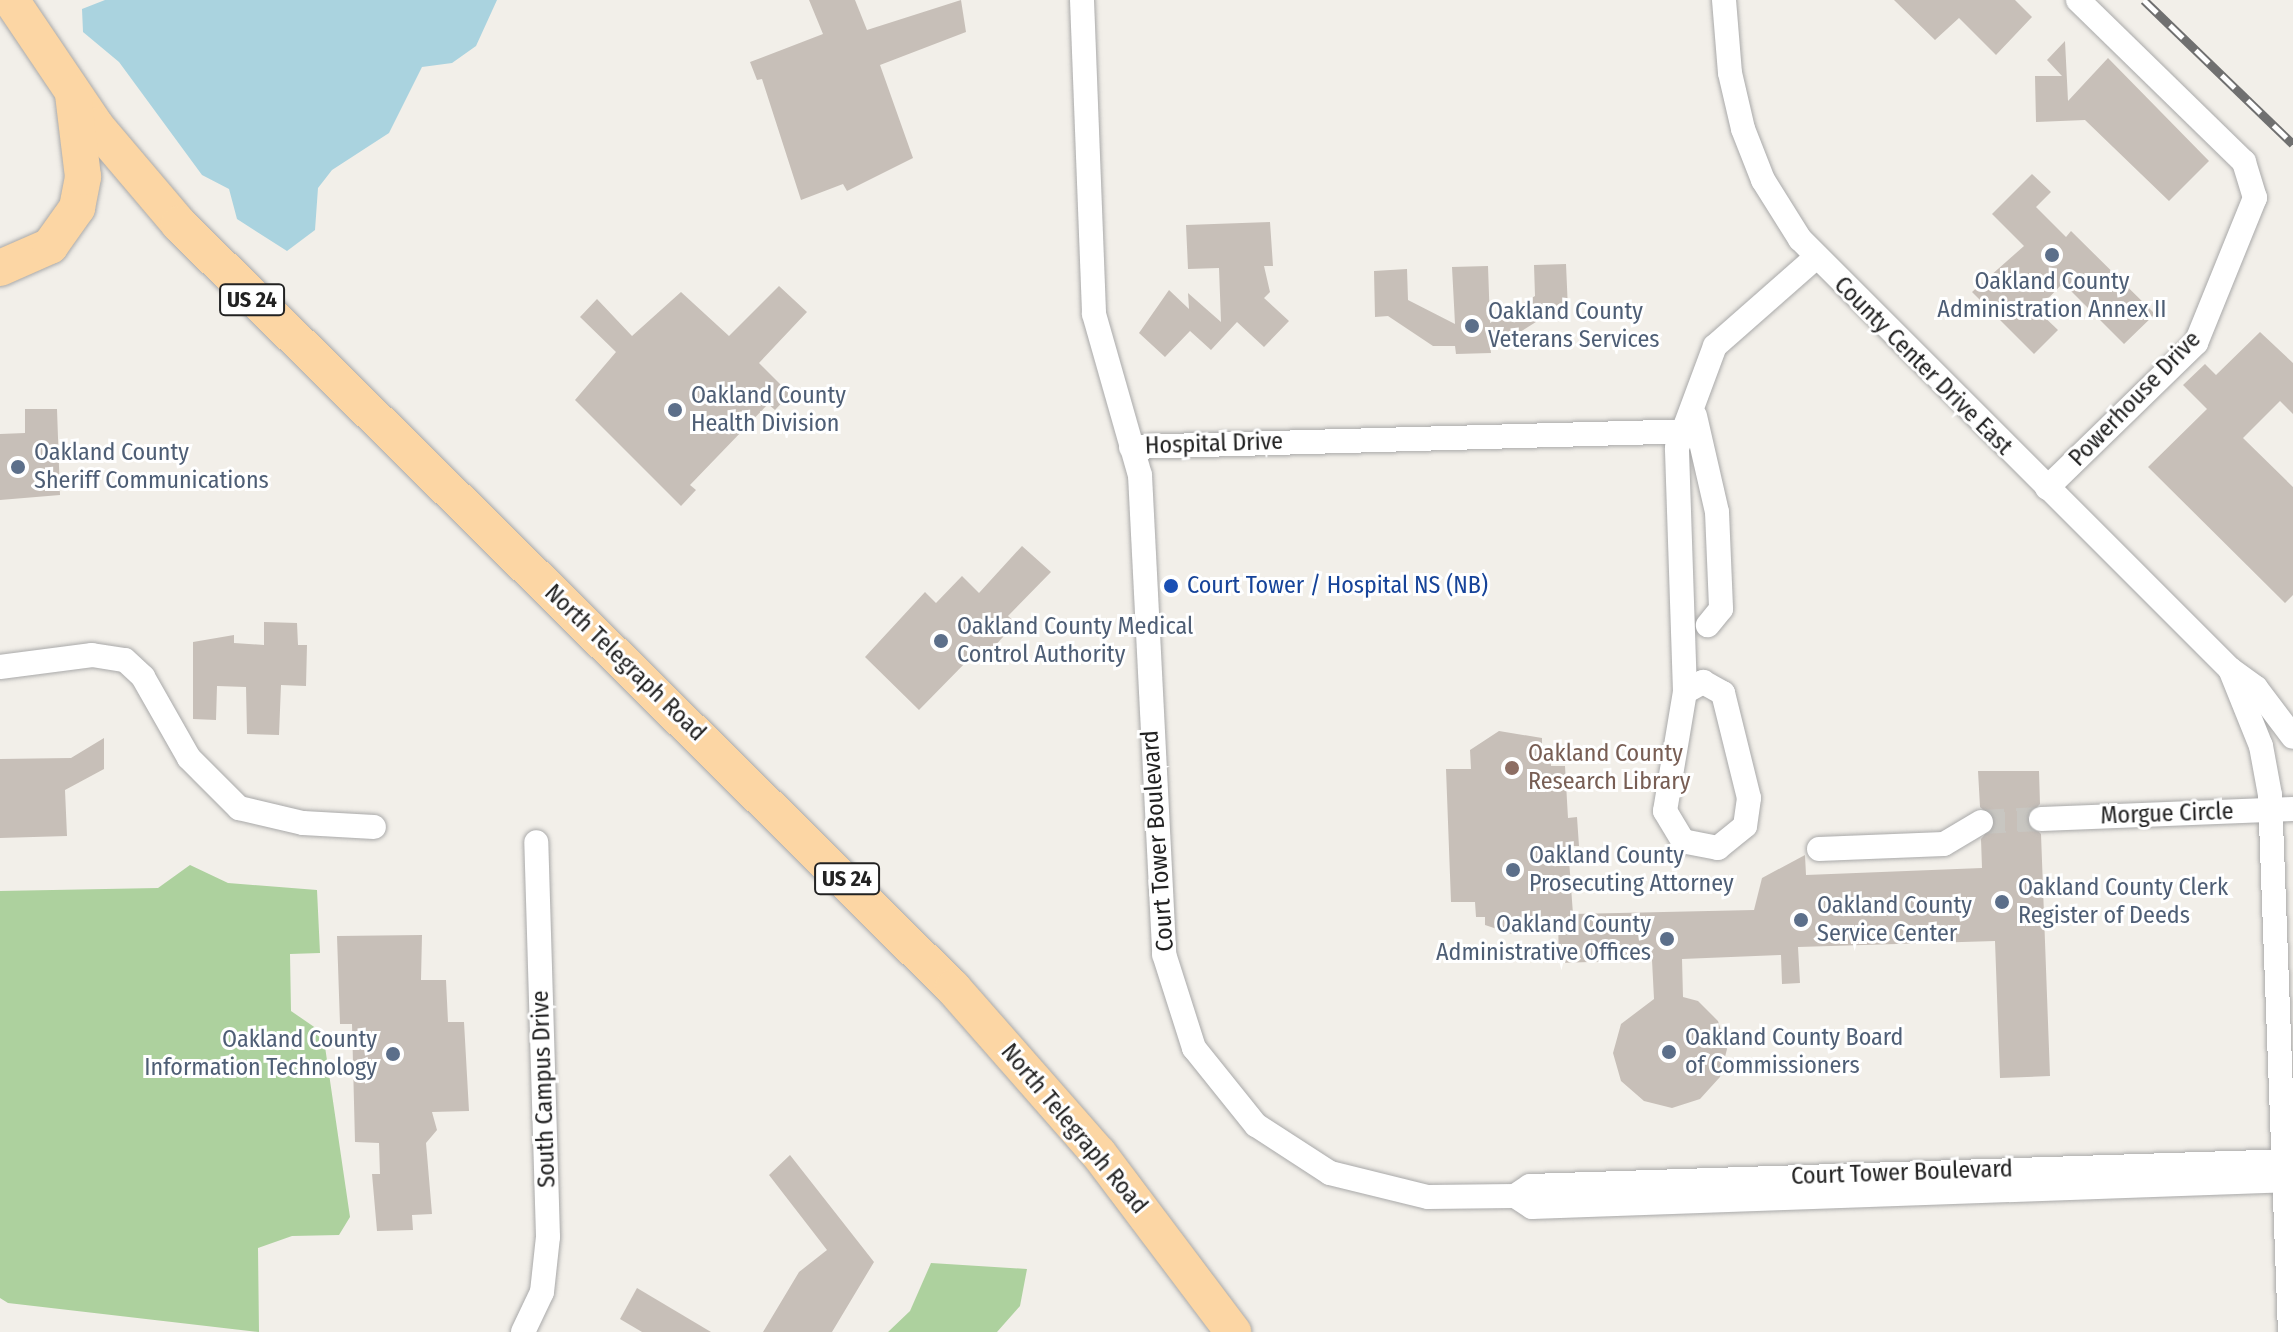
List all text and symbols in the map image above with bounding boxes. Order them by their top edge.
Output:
marker: Oakland County Administration Annex II [2043,246,2061,264]
place label: Oakland County Administration Annex II [1937,268,2167,324]
street label: County Center Drive East [1828,271,2018,461]
road number: US 24 [218,282,286,318]
place label: Oakland County Veterans Services [1488,298,1660,354]
marker: Oakland County Veterans Services [1463,317,1481,335]
street label: Powerhouse Drive [2063,325,2207,473]
place label: Oakland County Health Division [691,382,846,438]
marker: Oakland County Health Division [666,401,684,419]
street label: Hospital Drive [1144,427,1284,461]
place label: Oakland County Sheriff Communications [34,439,269,495]
marker: Oakland County Sheriff Communications [9,458,27,476]
place label: Court Tower / Hospital NS (NB) [1187,572,1488,600]
marker: Court Tower / Hospital NS (NB) [1162,577,1180,595]
street label: North Telegraph Road [538,579,712,747]
place label: Oakland County Medical Control Authority [957,613,1193,669]
marker: Oakland County Medical Control Authority [932,632,950,650]
street label: Court Tower Boulevard [1136,729,1180,953]
place label: Oakland County Research Library [1528,740,1690,796]
marker: Oakland County Research Library [1503,759,1521,777]
street label: Morgue Circle [2100,797,2234,831]
place label: Oakland County Prosecuting Attorney [1529,842,1734,898]
road number: US 24 [813,861,881,897]
marker: Oakland County Prosecuting Attorney [1504,861,1522,879]
place label: Oakland County Clerk Register of Deeds [2018,874,2228,930]
place label: Oakland County Service Center [1817,892,1972,948]
marker: Oakland County Clerk Register of Deeds [1993,893,2011,911]
place label: Oakland County Administrative Offices [1436,911,1651,967]
marker: Oakland County Service Center [1792,911,1810,929]
marker: Oakland County Administrative Offices [1658,930,1676,948]
street label: South Campus Drive [526,990,562,1188]
place label: Oakland County Board of Commissioners [1685,1024,1903,1080]
place label: Oakland County Information Technology [144,1026,377,1082]
street label: North Telegraph Road [995,1038,1153,1220]
marker: Oakland County Board of Commissioners [1660,1043,1678,1061]
marker: Oakland County Information Technology [384,1045,402,1063]
street label: Court Tower Boulevard [1791,1155,2013,1191]

